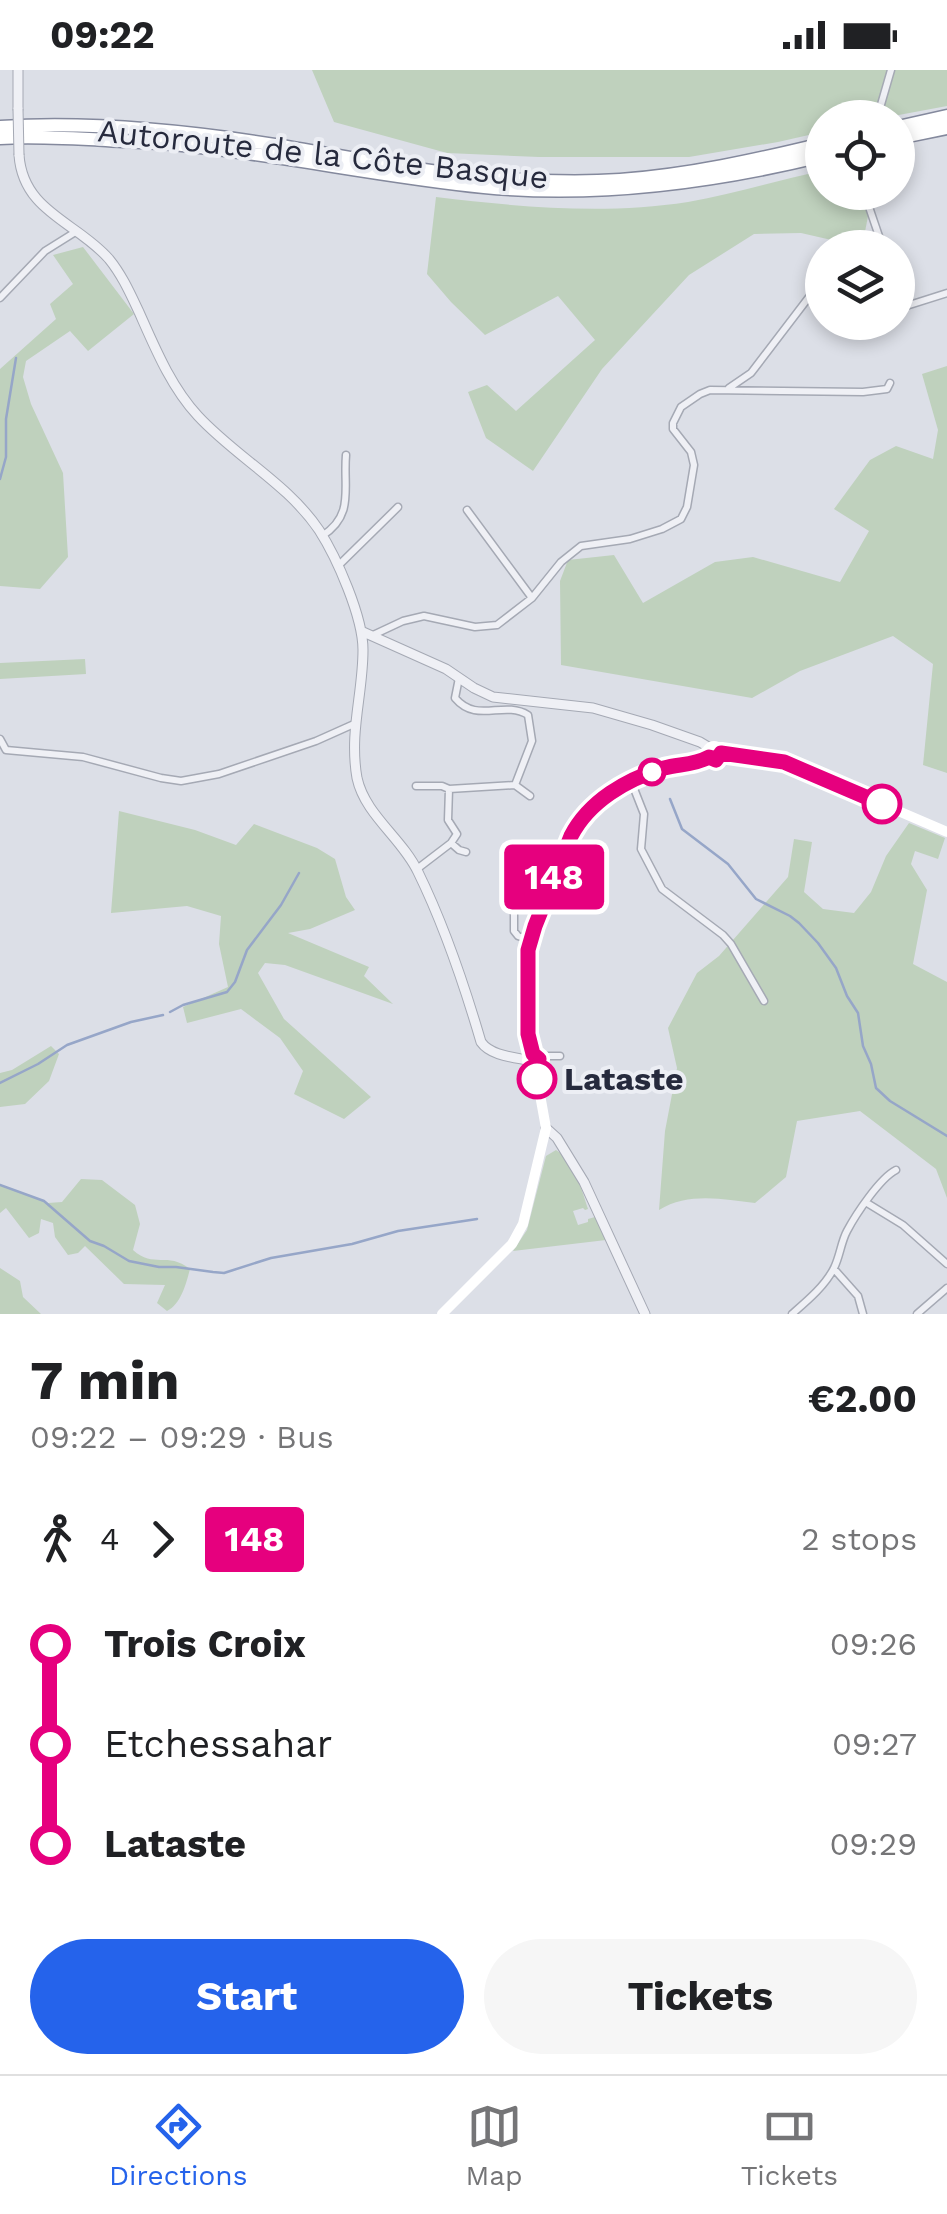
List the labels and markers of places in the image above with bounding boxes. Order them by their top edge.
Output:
unlabelled marker [639,759,665,785]
unlabelled marker [863,785,901,823]
marker: Lataste [518,1060,556,1098]
place label: Lataste [564,1060,684,1098]

